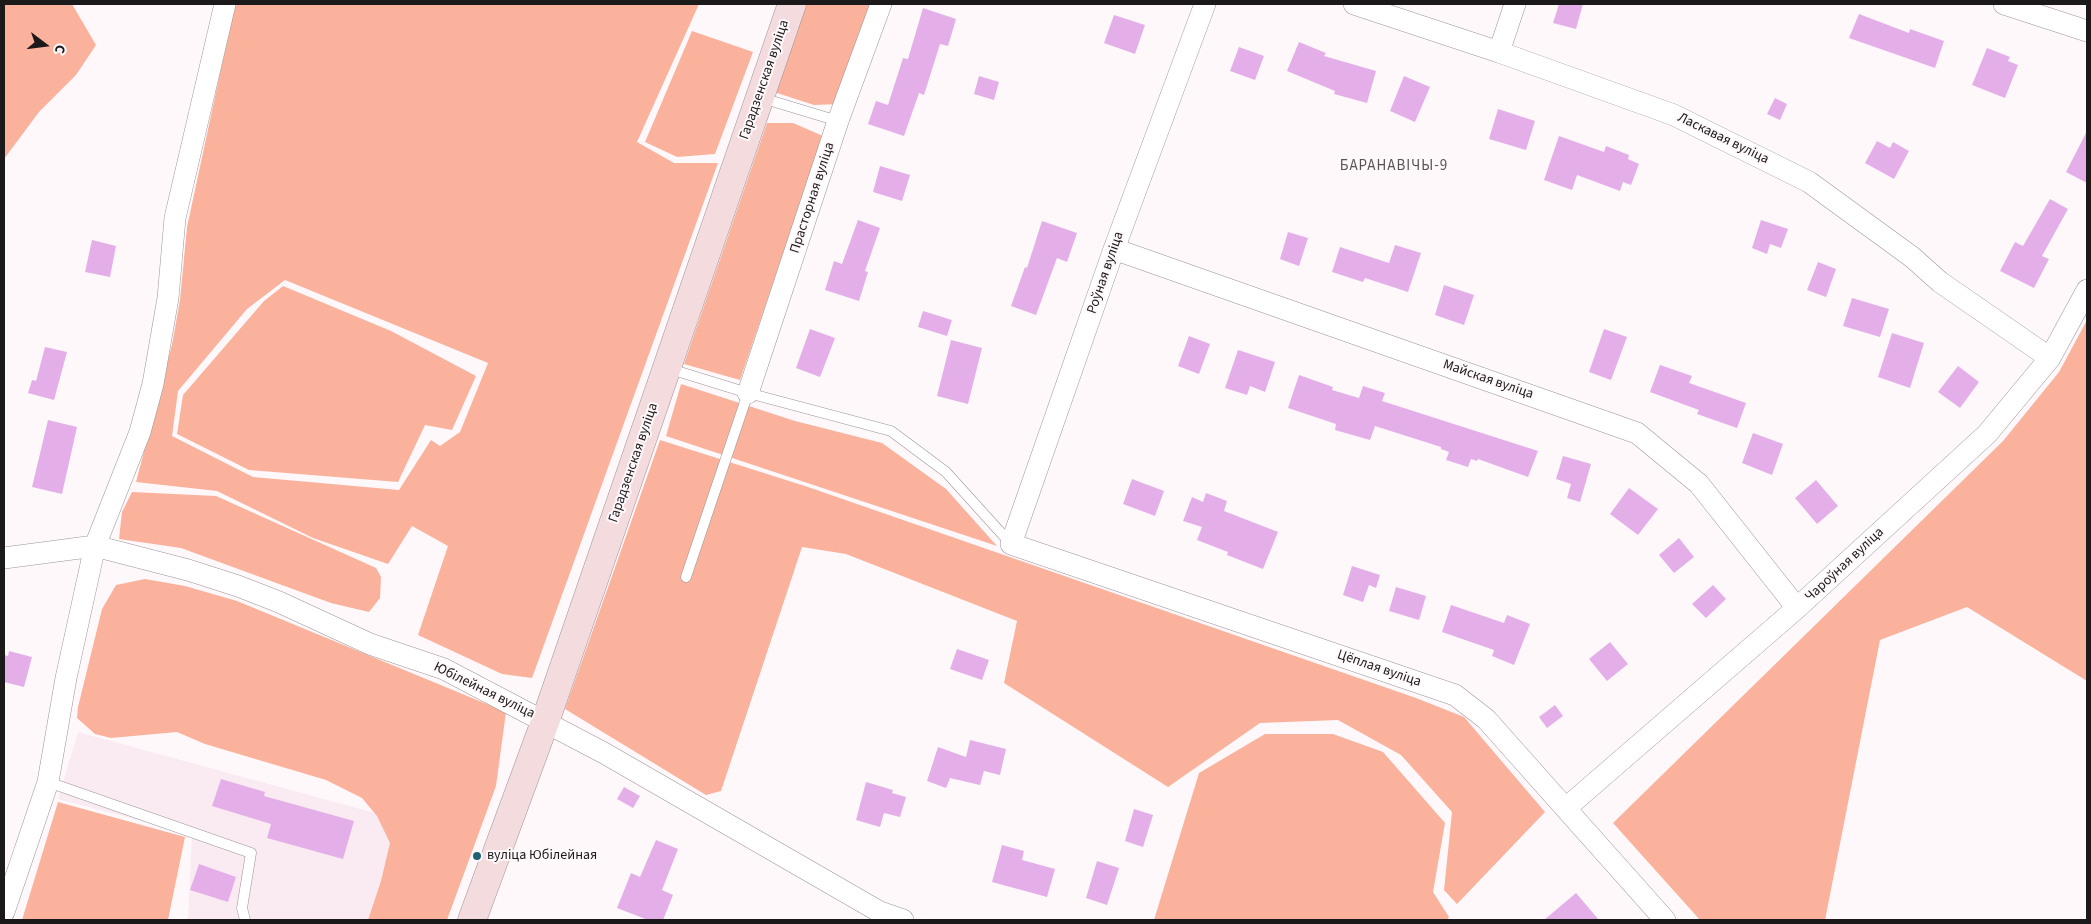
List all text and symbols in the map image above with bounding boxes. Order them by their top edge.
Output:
street label: Гарадзенская вуліца [737,18,793,142]
north arrow [20,20,70,70]
text: С [49,42,70,55]
street label: Ласкавая вуліца [1675,110,1771,168]
street label: Прасторная вуліца [787,140,839,256]
district label: БАРАНАВІЧЫ-9 [1338,158,1450,176]
street label: Роўная вуліца [1084,230,1128,316]
street label: Майская вуліца [1441,357,1535,403]
street label: Гарадзенская вуліца [606,401,662,525]
street label: Чароўная вуліца [1802,524,1888,606]
street label: Цёплая вуліца [1335,647,1423,691]
street label: Юбілейная вуліца [431,659,537,723]
place label: вуліца Юбілейная [487,848,597,864]
marker: вуліца Юбілейная [471,850,483,862]

